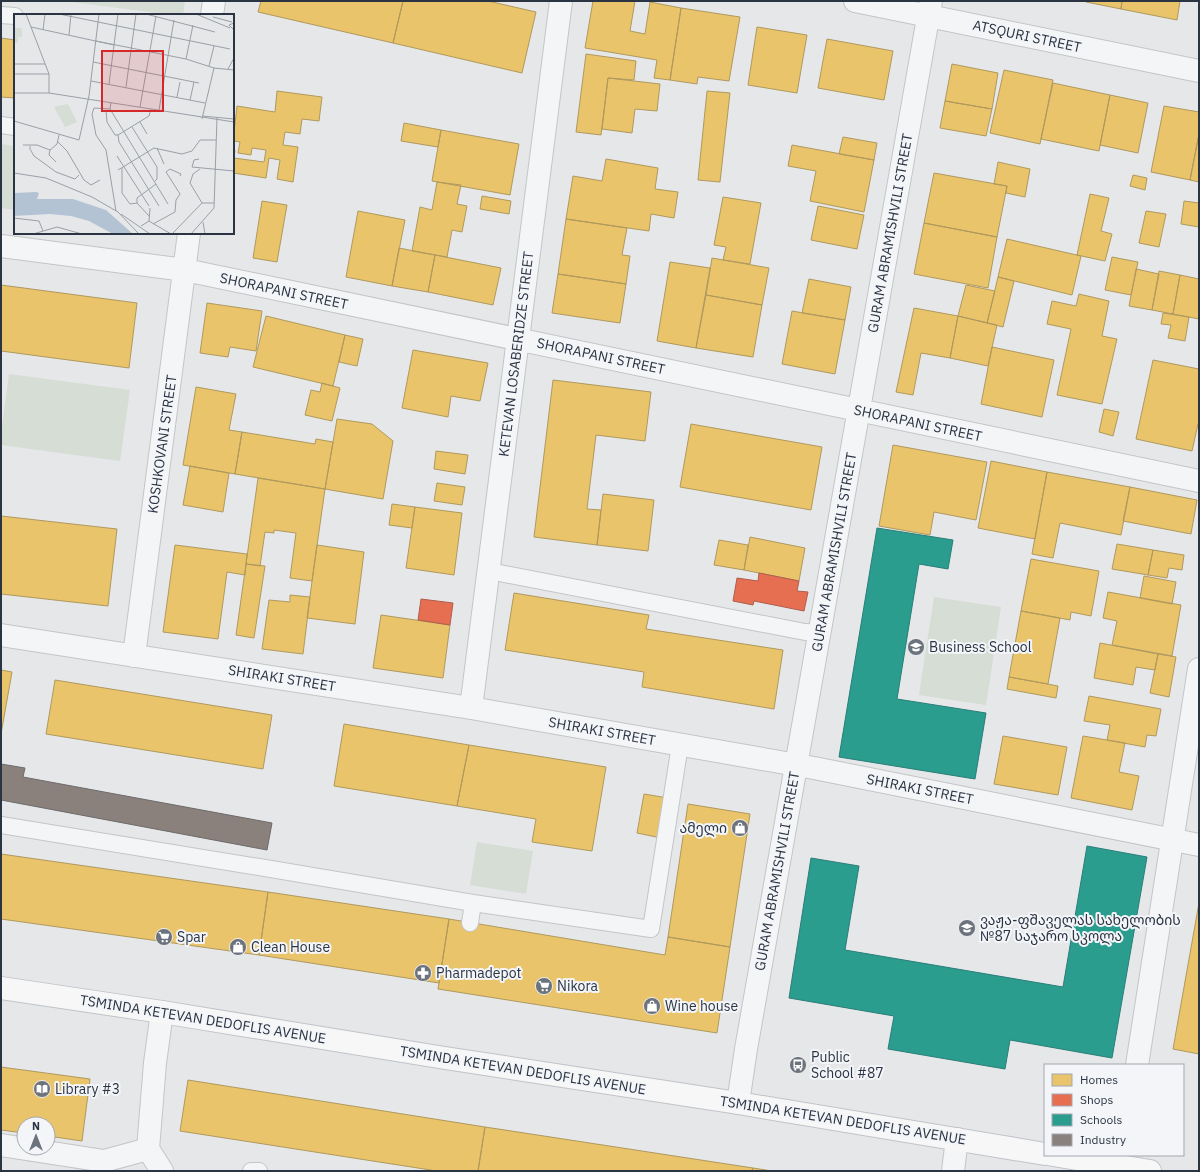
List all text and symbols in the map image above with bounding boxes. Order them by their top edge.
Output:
inset map [14,14,234,234]
street label: ATSQURI STREET [971,16,1083,56]
street label: GURAM ABRAMISHVILI STREET [864,132,916,334]
street label: KETEVAN LOSABERIDZE STREET [494,250,538,458]
street label: SHORAPANI STREET [218,269,350,313]
street label: SHORAPANI STREET [535,334,667,378]
street label: KOSHKOVANI STREET [143,374,181,514]
street label: SHORAPANI STREET [852,401,984,445]
street label: GURAM ABRAMISHVILI STREET [808,451,860,653]
school or university icon: Business School [906,637,926,657]
place label: Business School [929,638,1032,656]
street label: SHIRAKI STREET [227,661,337,695]
street label: SHIRAKI STREET [547,713,657,749]
street label: GURAM ABRAMISHVILI STREET [751,770,803,972]
street label: SHIRAKI STREET [865,770,975,808]
shop icon: ამელი [730,818,750,838]
place label: ამელი [680,819,727,837]
place label: ვაჟა-ფშაველას სახელობის №87 საჯარო სკოლა [980,911,1181,945]
school or university icon: ვაჟა-ფშაველას სახელობის №87 საჯარო სკოლა [957,918,977,938]
supermarket icon: Spar [154,927,174,947]
place label: Spar [177,928,206,946]
shop icon: Clean House [228,937,248,957]
place label: Clean House [251,938,330,956]
pharmacy icon: Pharmadepot [413,963,433,983]
place label: Pharmadepot [436,964,522,982]
supermarket icon: Nikora [534,976,554,996]
place label: Nikora [557,977,598,995]
street label: TSMINDA KETEVAN DEDOFLIS AVENUE [79,991,327,1047]
shop icon: Wine house [642,996,662,1016]
place label: Wine house [665,997,738,1015]
street label: TSMINDA KETEVAN DEDOFLIS AVENUE [399,1042,647,1098]
place label: Public School #87 [811,1048,884,1082]
bus stop icon: Public School #87 [788,1055,808,1075]
legend [1044,1064,1184,1156]
text: Homes [1080,1072,1118,1087]
library icon: Library #3 [32,1079,52,1099]
place label: Library #3 [55,1080,120,1098]
street label: TSMINDA KETEVAN DEDOFLIS AVENUE [719,1092,967,1148]
text: Shops [1080,1092,1113,1107]
text: Schools [1080,1112,1123,1127]
north arrow [16,1116,56,1156]
text: N [32,1119,40,1133]
text: Industry [1080,1132,1126,1147]

